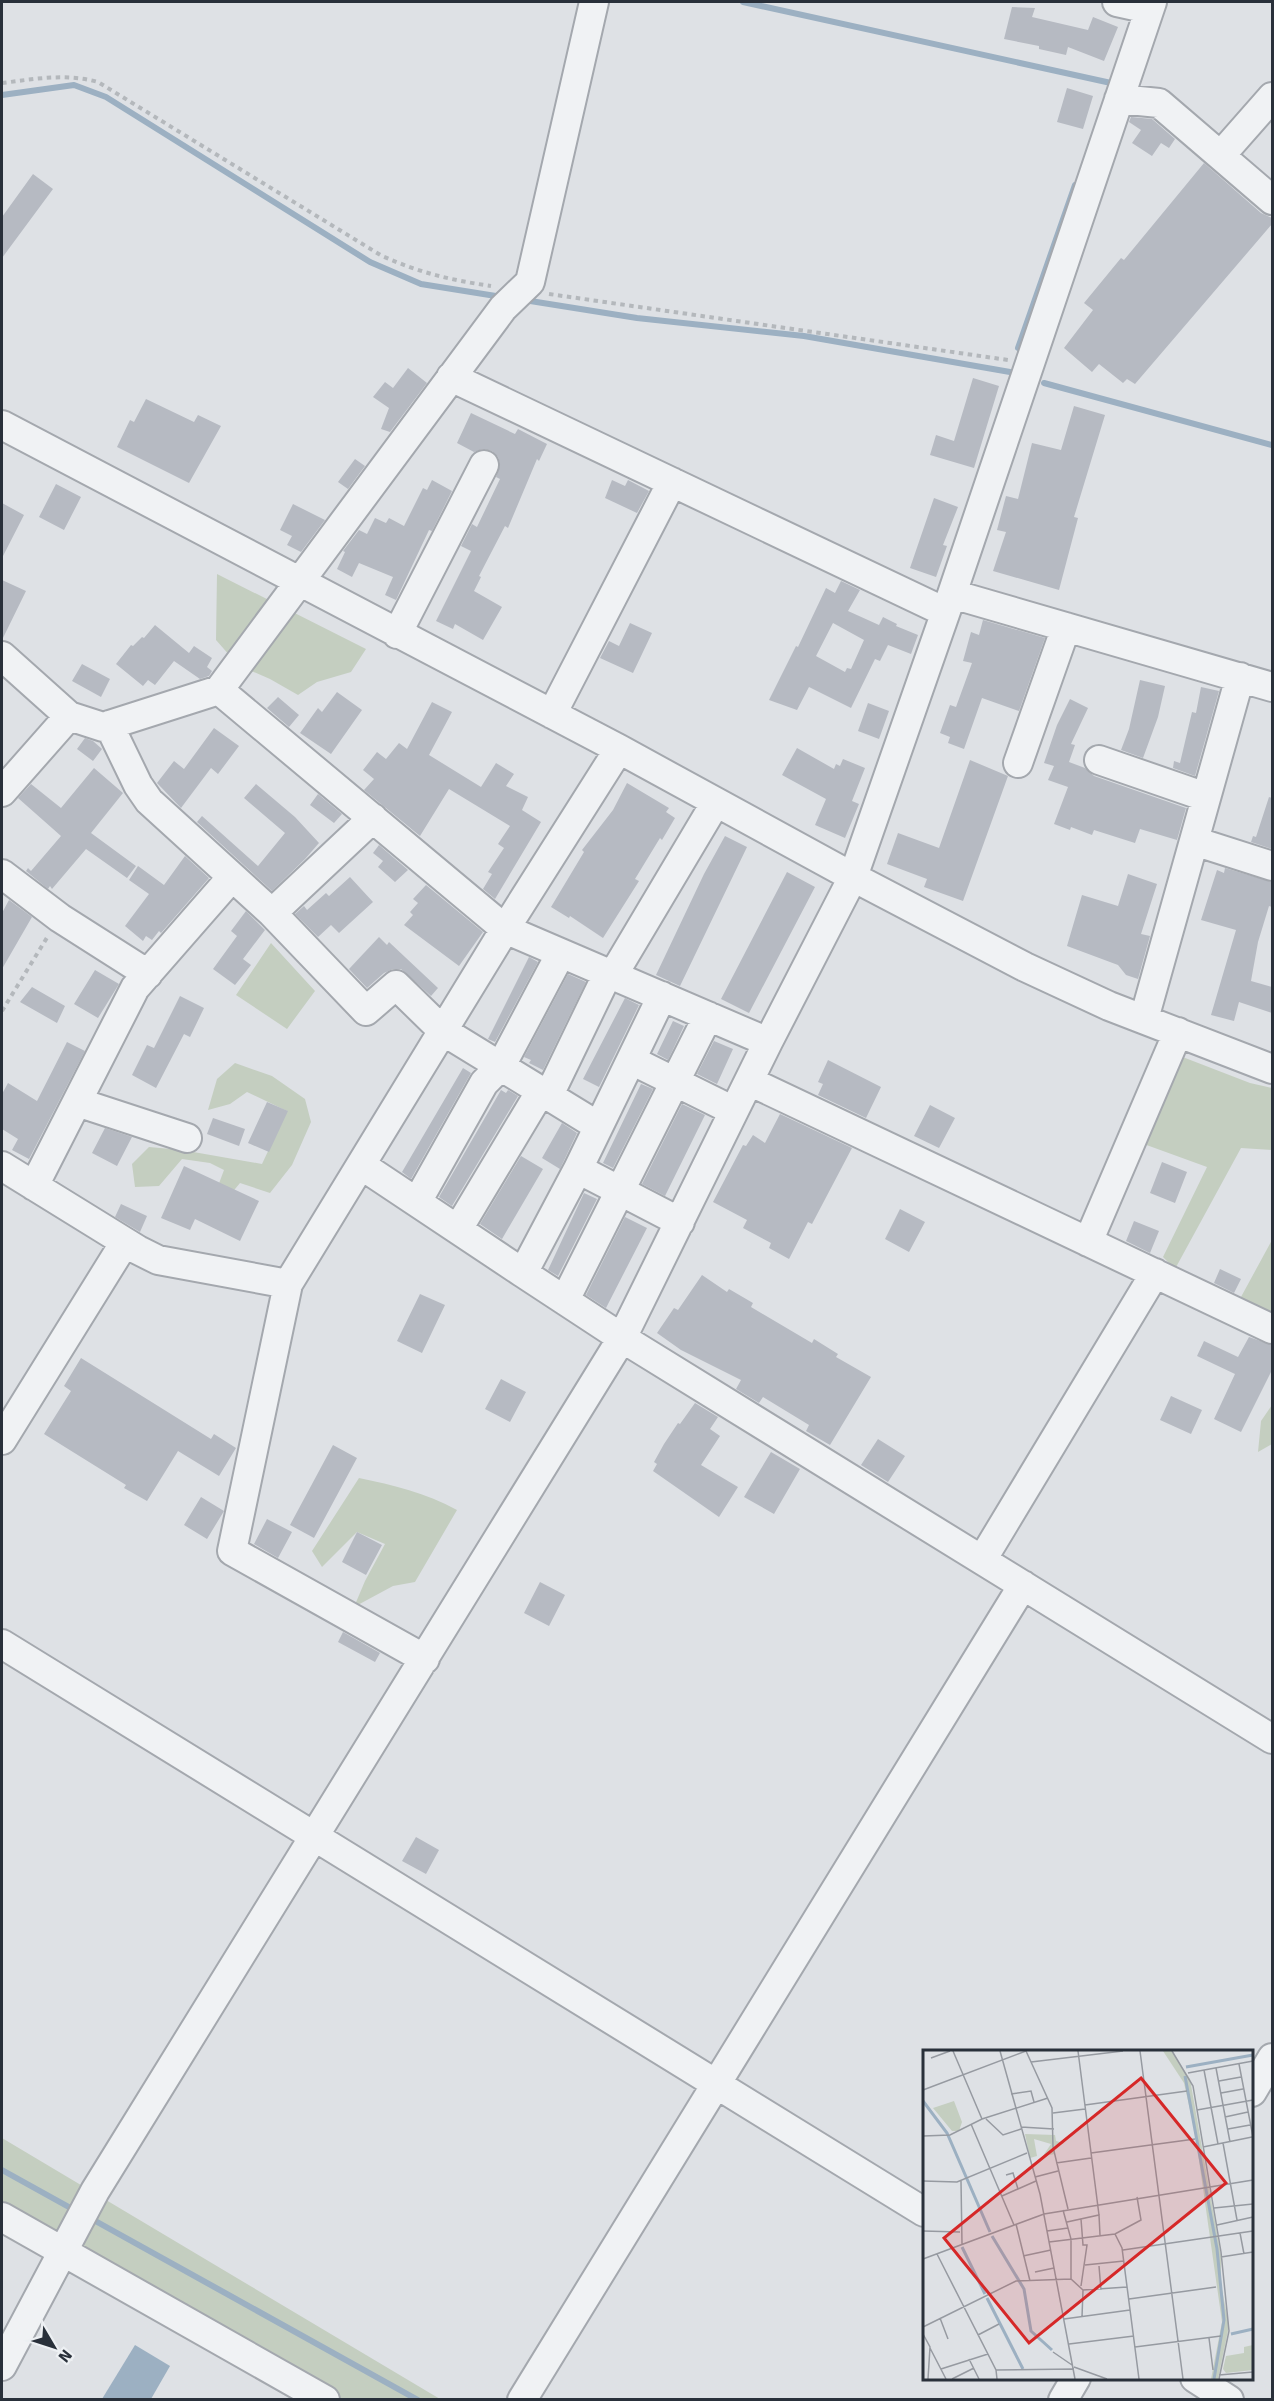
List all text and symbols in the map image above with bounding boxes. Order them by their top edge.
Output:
inset map [923,2050,1253,2380]
north arrow [24,2317,84,2377]
text: N [54,2345,76,2366]

